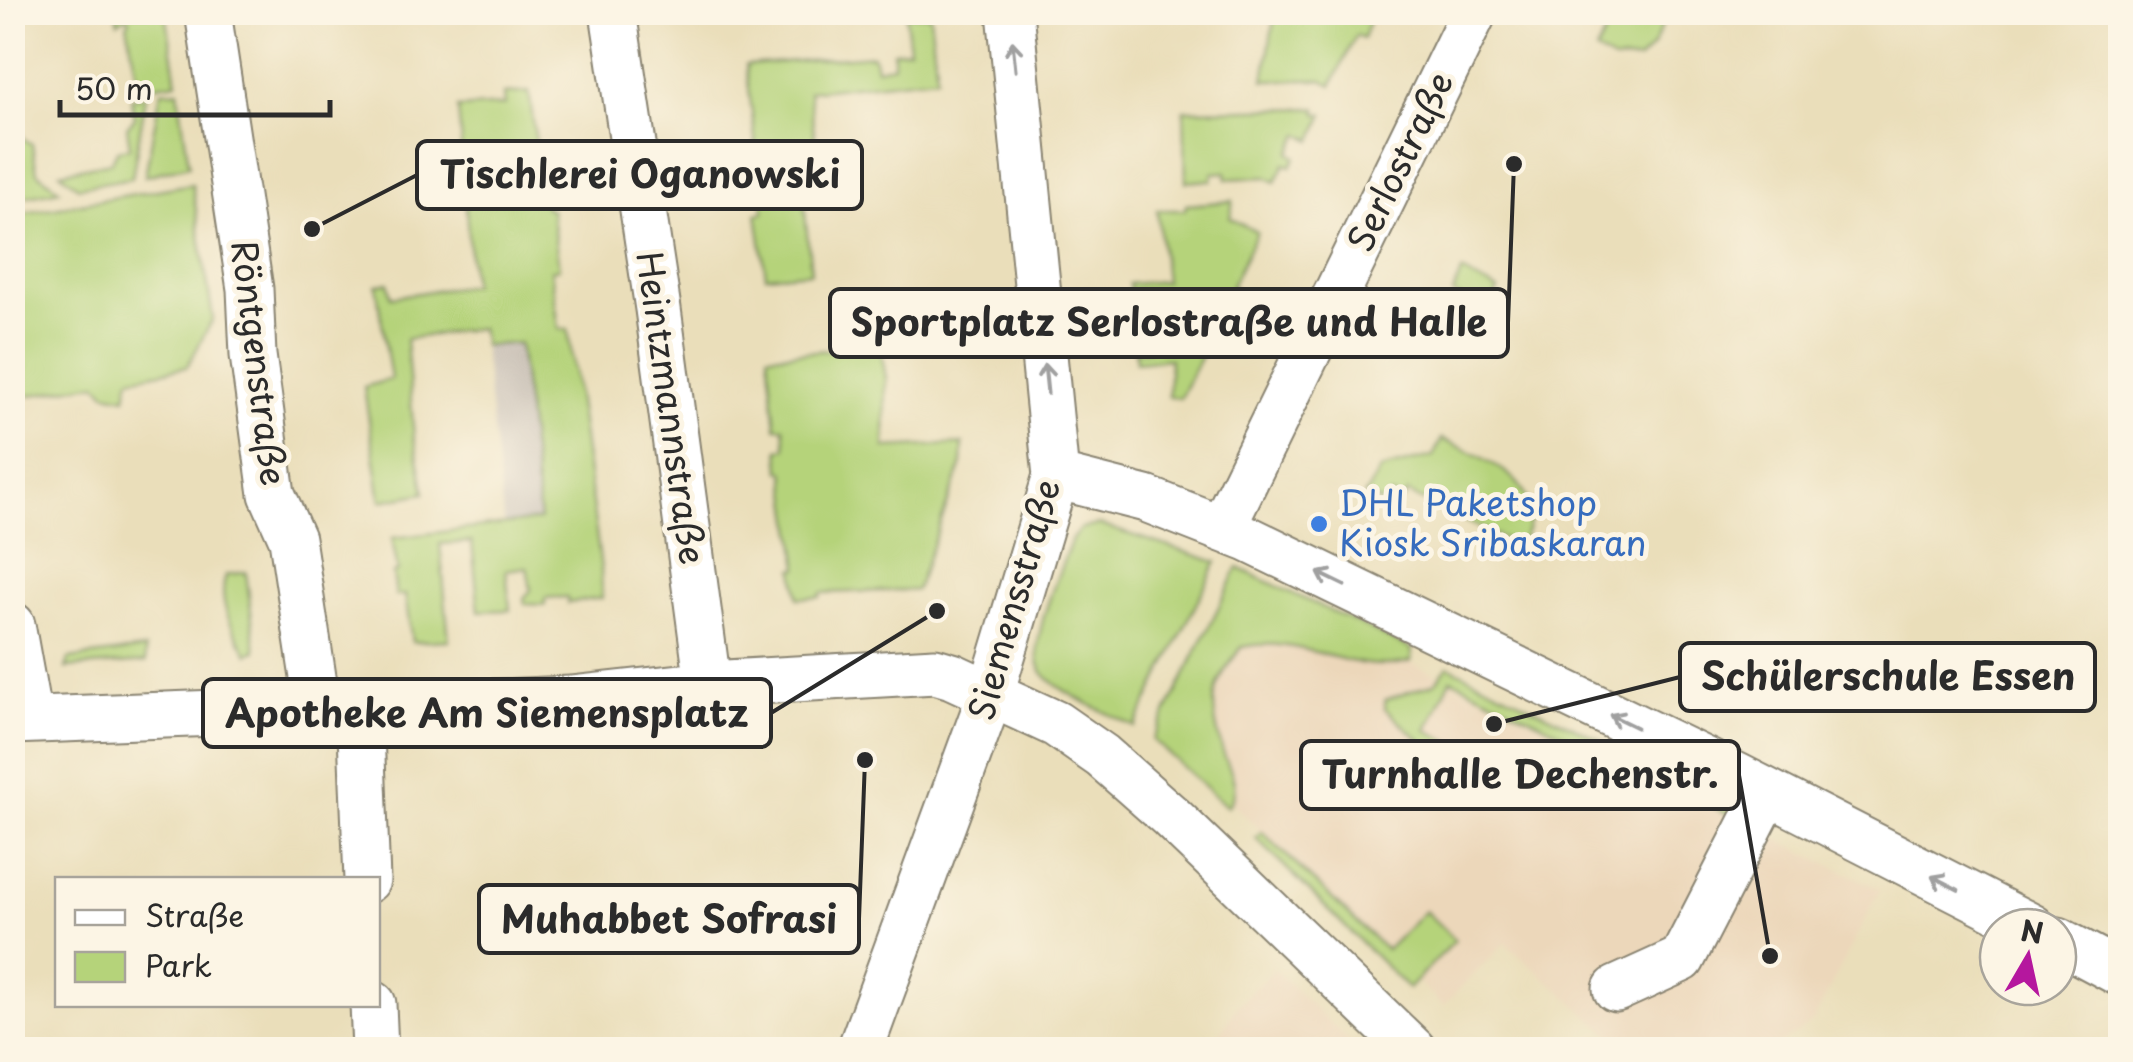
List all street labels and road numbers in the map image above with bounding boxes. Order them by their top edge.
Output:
street label: Serlostraße [1332,62,1465,260]
street label: Röntgenstraße [219,237,302,489]
street label: Heintzmannstraße [624,248,721,568]
street label: Siemensstraße [953,473,1072,726]

